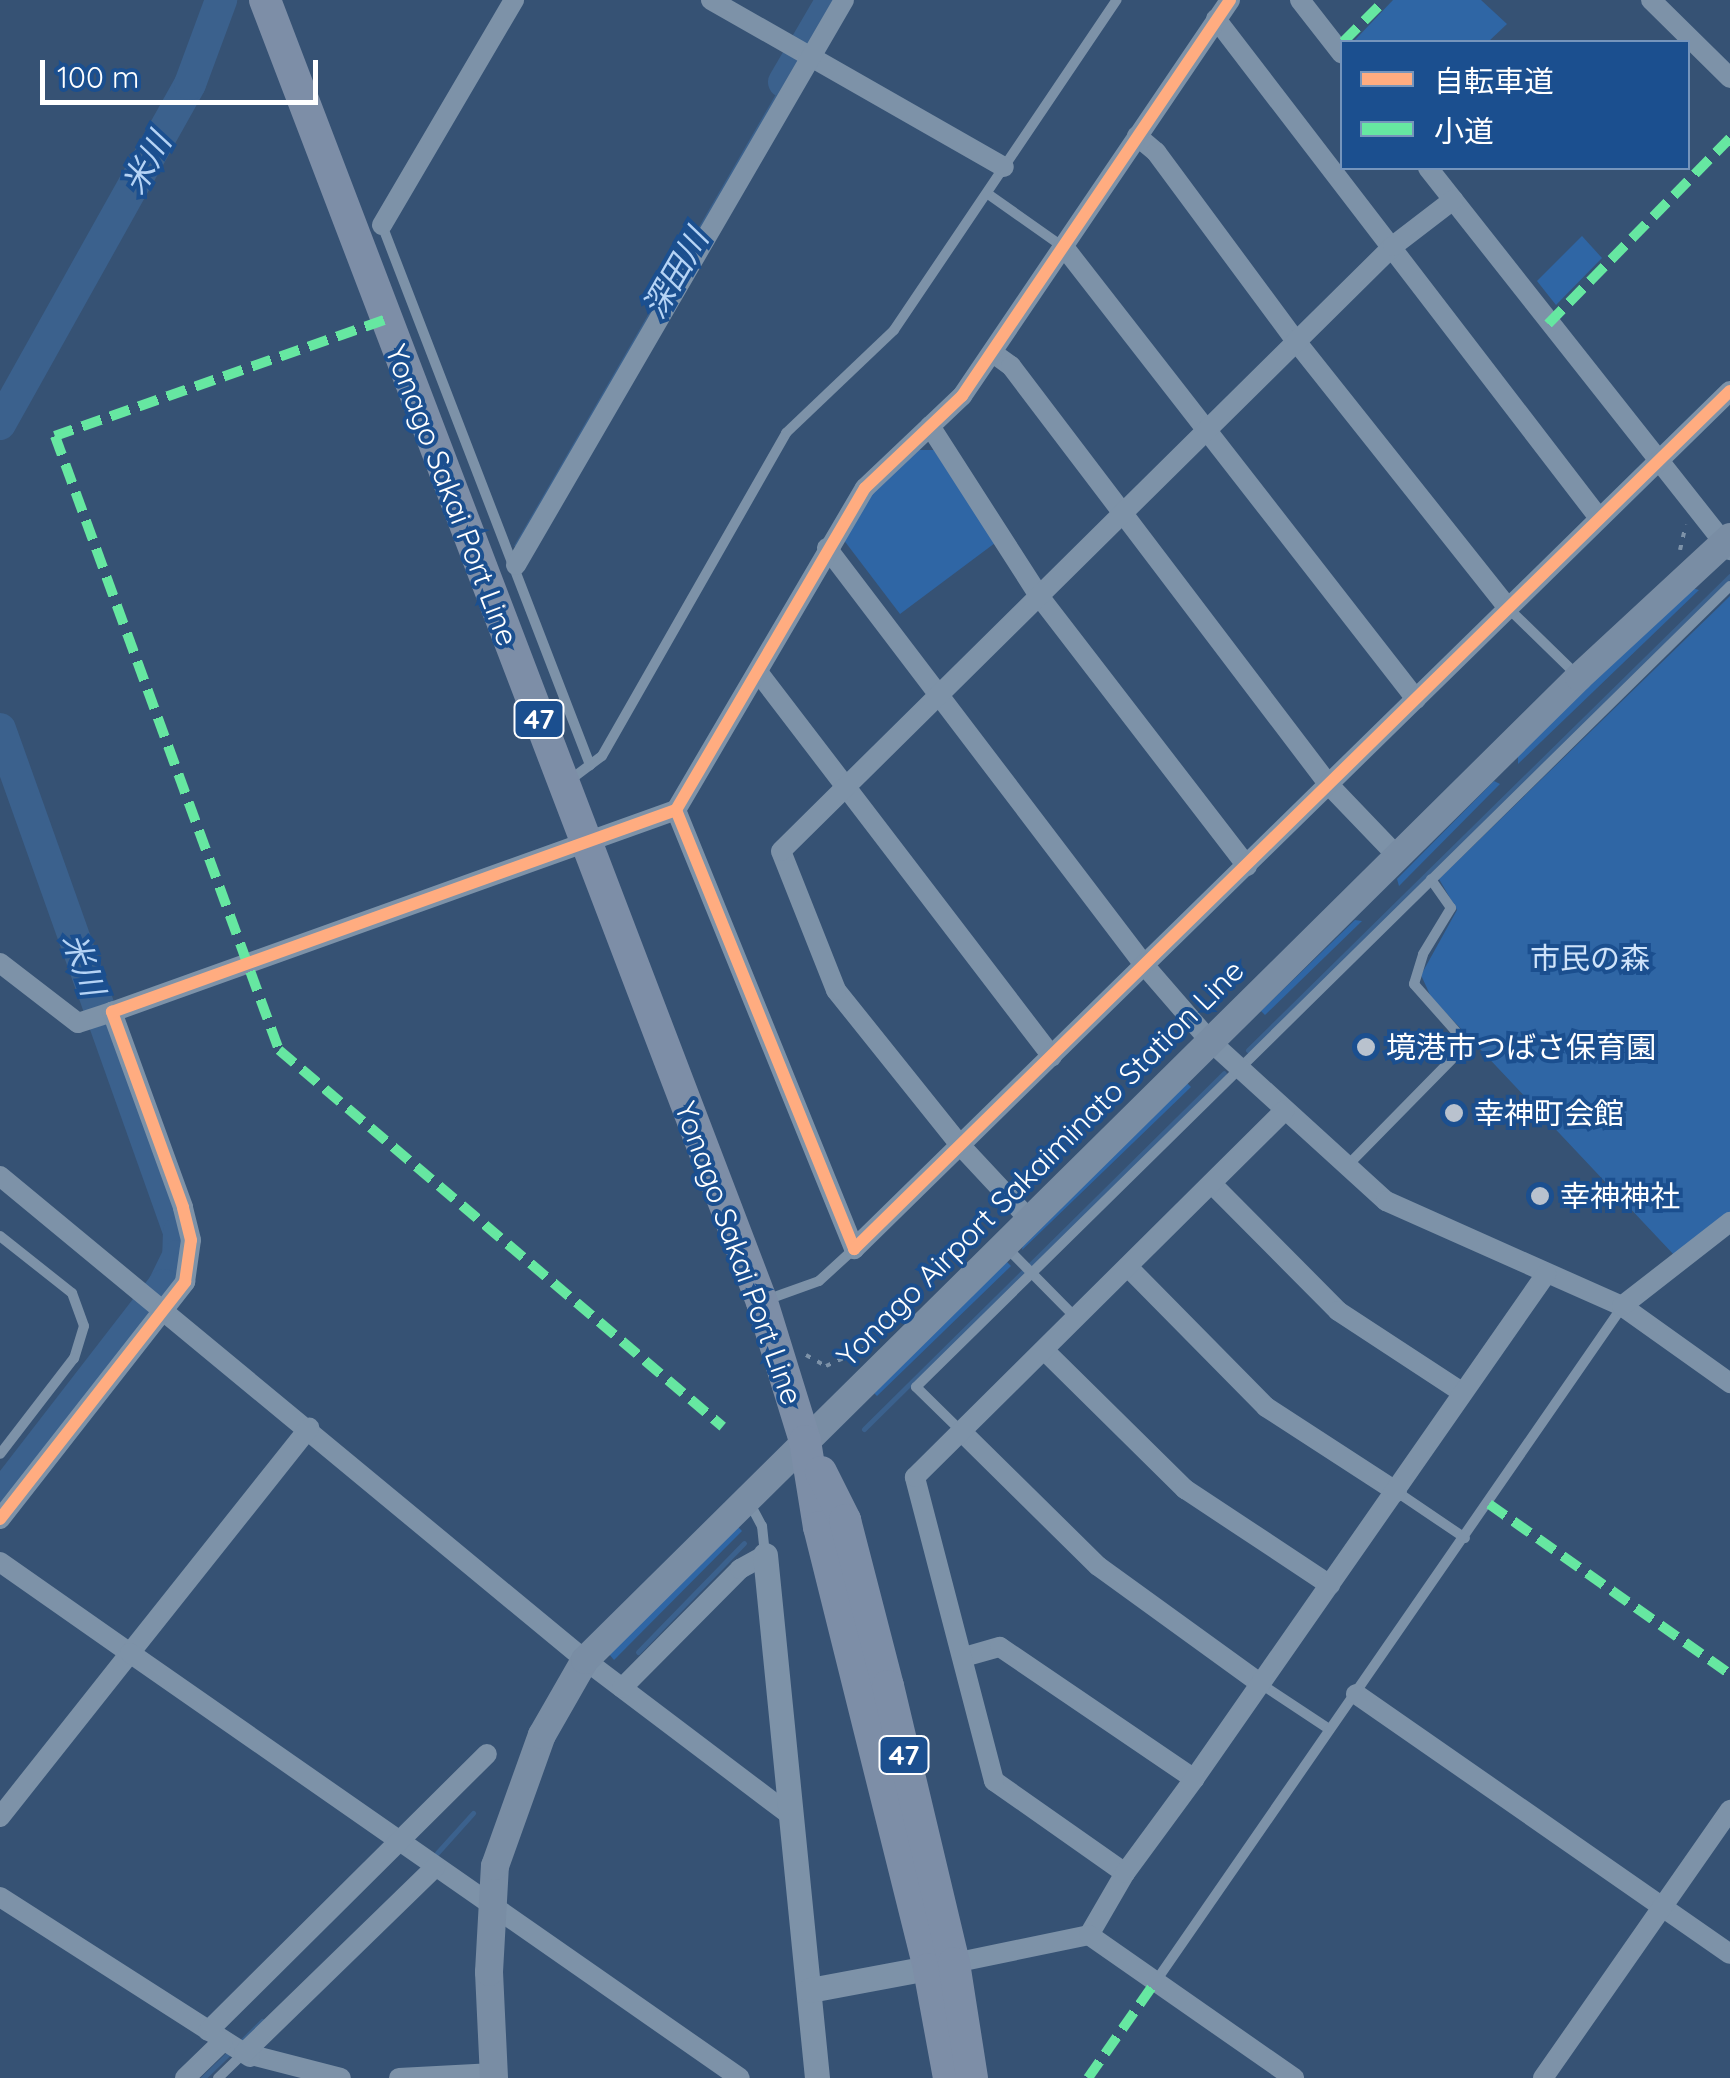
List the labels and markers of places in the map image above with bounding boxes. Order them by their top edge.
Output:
place label: 境港市つばさ保育園 [1386,1029,1656,1065]
marker: 境港市つばさ保育園 [1355,1036,1377,1058]
place label: 幸神町会館 [1474,1095,1624,1131]
marker: 幸神町会館 [1443,1102,1465,1124]
place label: 幸神神社 [1560,1178,1680,1214]
marker: 幸神神社 [1529,1185,1551,1207]

